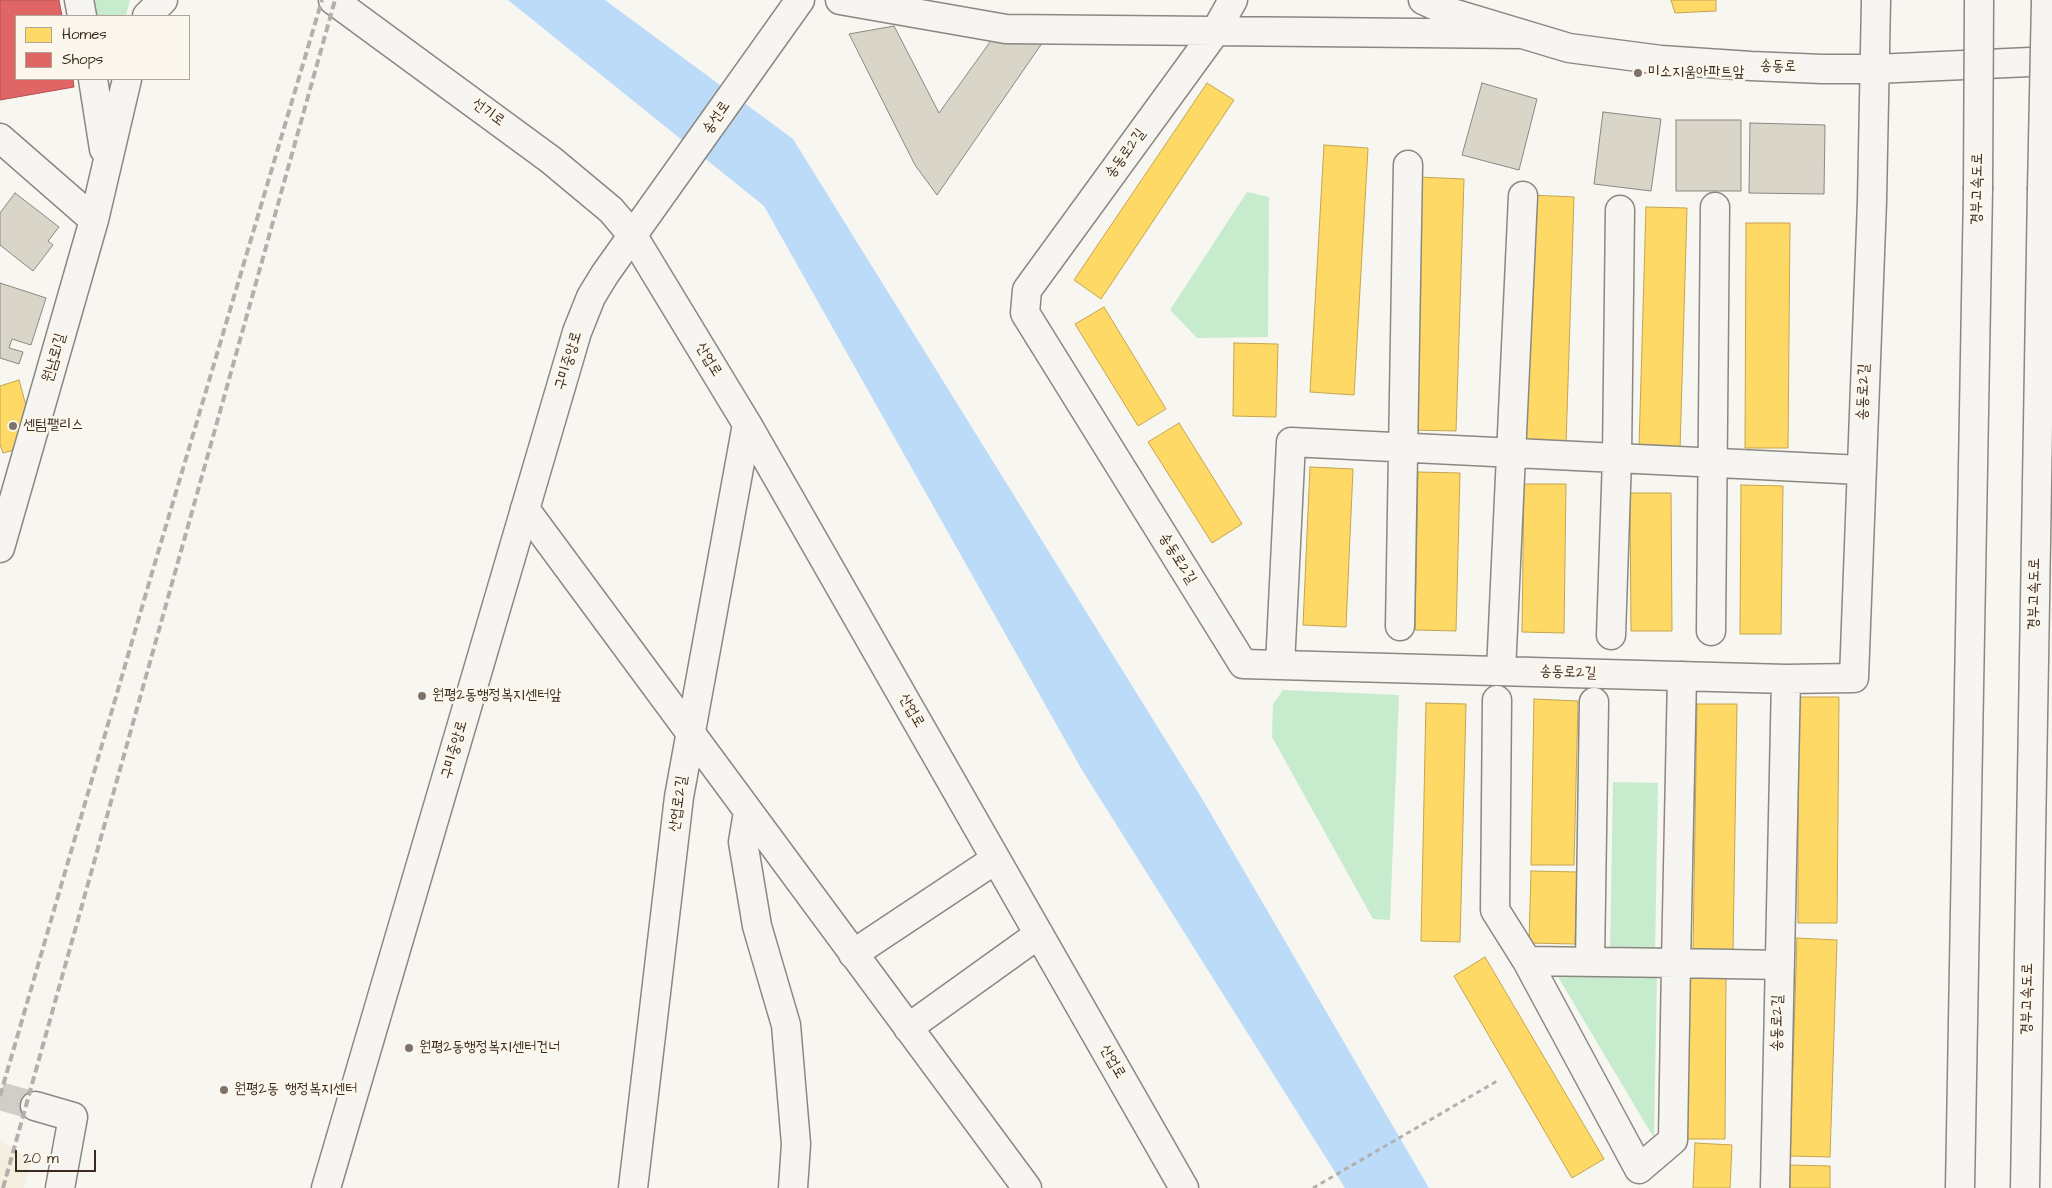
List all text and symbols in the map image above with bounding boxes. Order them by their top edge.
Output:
legend [15,15,190,80]
text: Homes [62,24,107,45]
text: Shops [62,49,103,70]
street label: 송동로 [1760,57,1796,77]
place label: 미소지움아파트앞 [1648,64,1745,82]
marker: 미소지움아파트앞 [1632,67,1644,79]
street label: 선기로 [468,95,508,131]
street label: 송선로 [699,98,735,138]
street label: 송동로2길 [1102,126,1150,182]
street label: 경부고속도로 [1968,153,1988,225]
street label: 구미중앙로 [552,330,586,392]
street label: 원남로1길 [39,331,71,385]
street label: 산업로 [691,340,725,380]
street label: 송동로2길 [1854,363,1874,421]
place label: 센텀팰리스 [23,417,83,435]
marker: 센텀팰리스 [7,420,19,432]
street label: 송동로2길 [1154,530,1200,588]
street label: 경부고속도로 [2025,558,2045,630]
street label: 송동로2길 [1539,663,1597,683]
place label: 원평2동행정복지센터앞 [432,687,561,705]
marker: 원평2동행정복지센터앞 [416,690,428,702]
street label: 산업로 [894,691,928,731]
street label: 구미중앙로 [438,719,472,781]
street label: 산업로2길 [666,775,692,833]
street label: 경부고속도로 [2018,963,2038,1035]
street label: 송동로2길 [1769,994,1787,1052]
place label: 원평2동행정복지센터건너 [419,1039,560,1057]
marker: 원평2동행정복지센터건너 [403,1042,415,1054]
street label: 산업로 [1095,1042,1129,1082]
place label: 원평2동 행정복지센터 [234,1081,357,1099]
marker: 원평2동 행정복지센터 [218,1084,230,1096]
scale bar [18,1140,99,1172]
text: 20 m [23,1148,59,1169]

